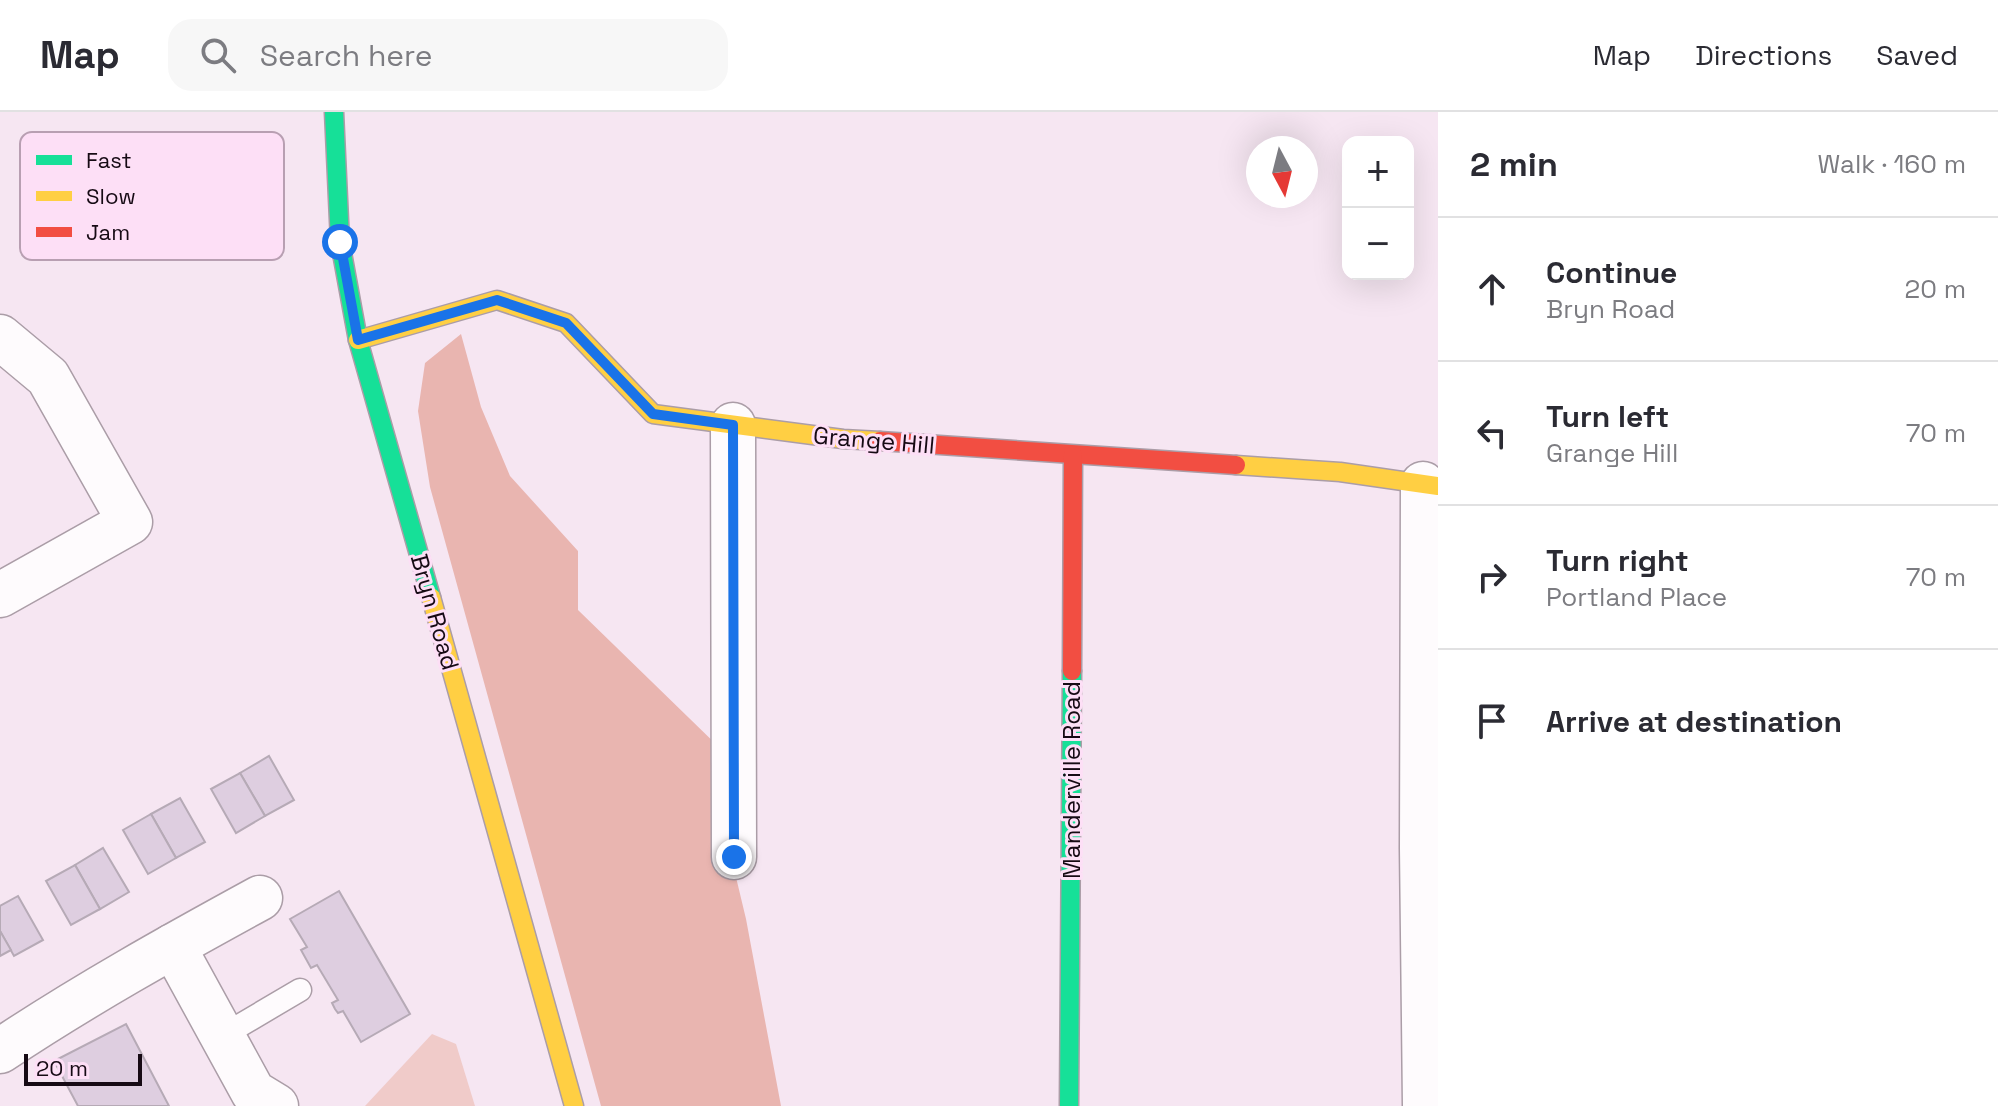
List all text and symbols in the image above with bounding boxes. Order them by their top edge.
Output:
search box [168,19,728,91]
text: Map [40,31,120,79]
icon: search [196,33,240,77]
text: Search here [260,36,433,75]
text: Map [1593,37,1651,73]
text: Directions [1695,37,1832,73]
text: Saved [1876,37,1958,73]
legend [20,132,284,260]
north arrow [1246,136,1318,208]
map controls [1342,136,1414,280]
button: + [1342,136,1414,208]
text: 2 min [1470,143,1558,186]
text: Fast [86,146,132,174]
text: Walk · 160 m [1817,147,1966,181]
text: Slow [86,182,136,210]
button: − [1342,208,1414,280]
text: Jam [86,218,130,246]
route start [322,224,358,260]
text: Continue [1546,253,1677,292]
icon: ahead [1470,267,1514,311]
text: 20 m [1905,272,1966,306]
text: Bryn Road [1546,292,1675,326]
text: Turn left [1546,397,1669,436]
icon: left [1470,411,1514,455]
text: 70 m [1906,416,1966,450]
street label: Grange Hill [812,419,936,461]
text: Grange Hill [1546,436,1678,470]
text: Turn right [1546,541,1689,580]
street label: Bryn Road [404,550,466,674]
icon: right [1470,555,1514,599]
text: 70 m [1906,560,1966,594]
text: Portland Place [1546,580,1727,614]
street label: Manderville Road [1056,681,1087,879]
icon: arrive [1470,699,1514,743]
text: Arrive at destination [1546,702,1842,741]
route end [716,839,752,875]
scale bar [24,1050,142,1086]
text: 20 m [36,1054,88,1082]

